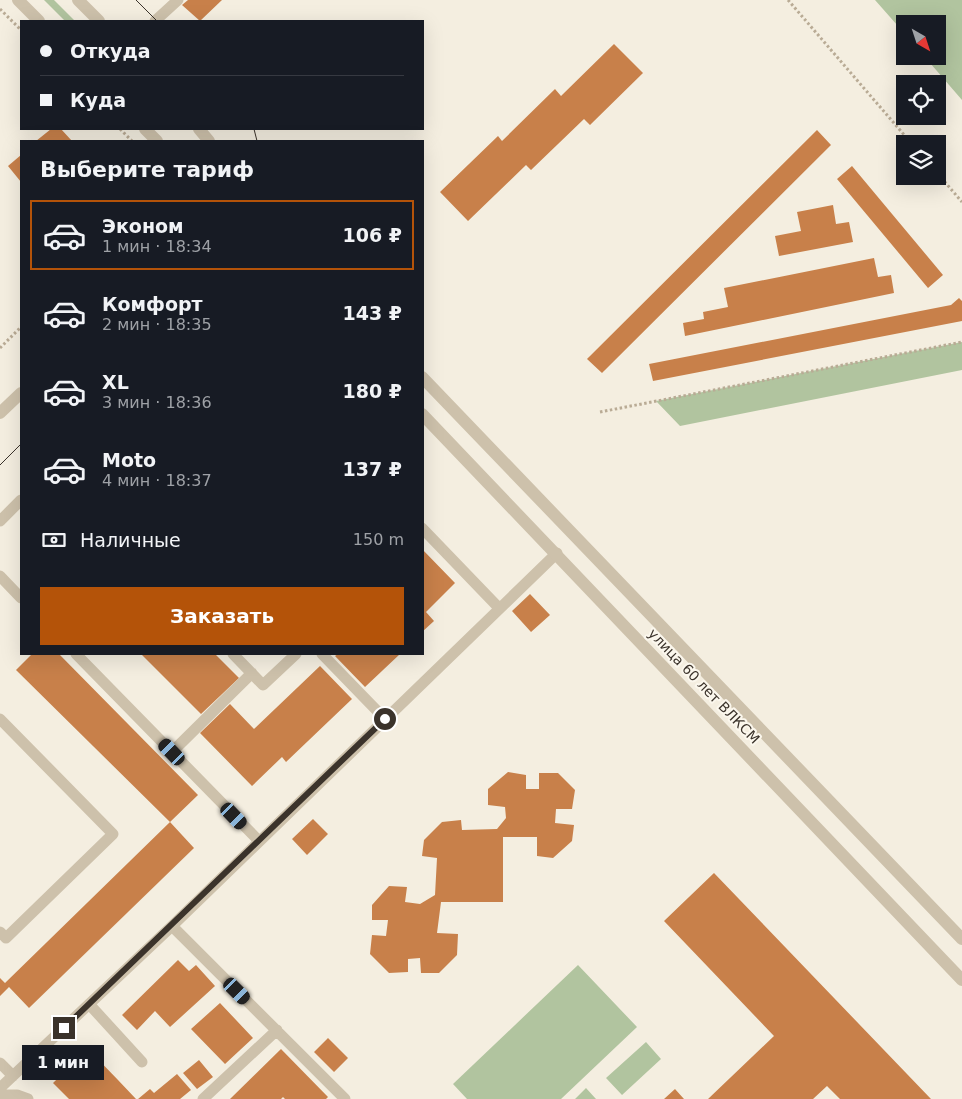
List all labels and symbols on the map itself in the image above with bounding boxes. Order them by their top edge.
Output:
north arrow [896,15,946,65]
street label: улица 60 лет ВЛКСМ [645,625,763,747]
route start [374,708,396,730]
car [156,736,187,768]
car [218,800,249,832]
car [221,975,252,1007]
route end [53,1017,75,1039]
callout: 1 мин [23,1046,105,1080]

